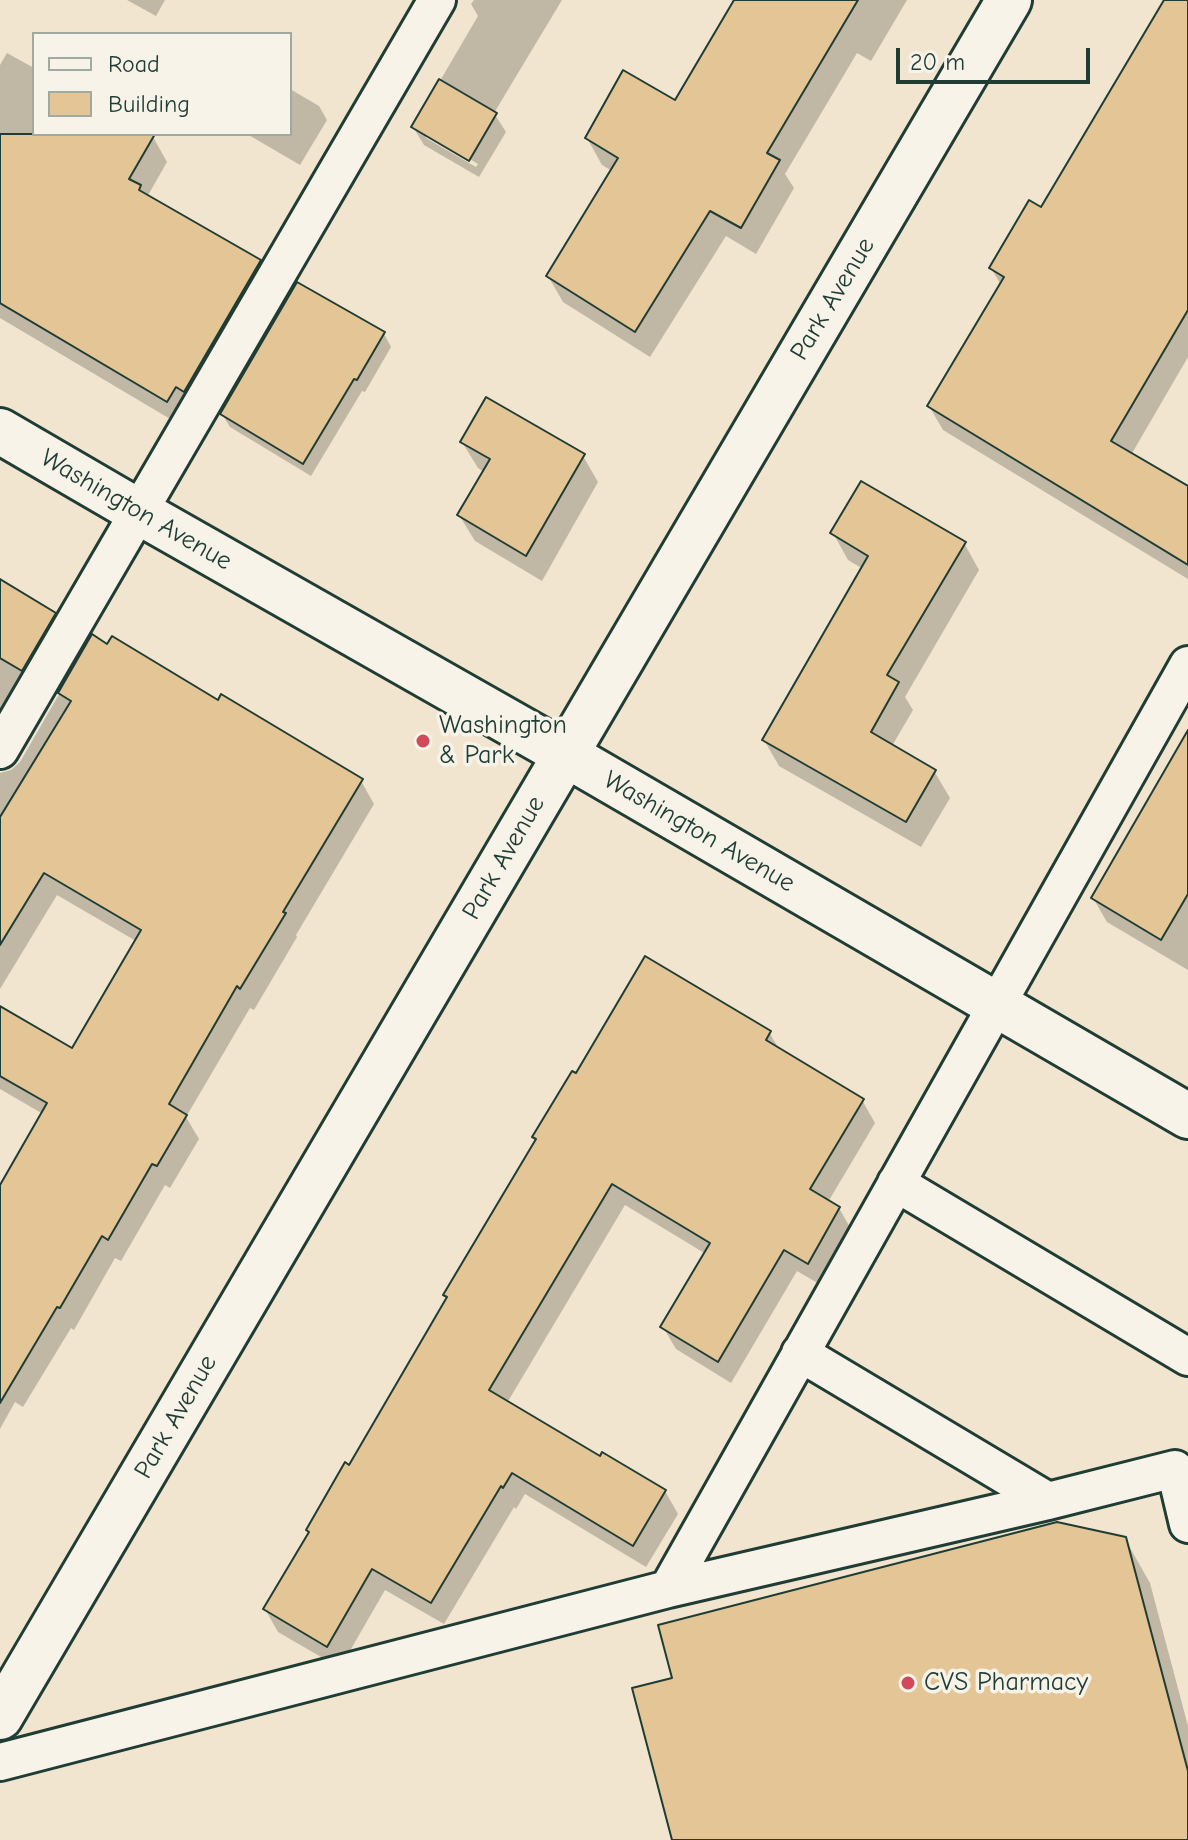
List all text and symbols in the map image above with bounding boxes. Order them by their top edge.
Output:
legend [32,32,292,136]
scale bar [900,32,1094,82]
text: 20 m [910,48,965,76]
text: Road [108,50,160,78]
text: Building [108,90,190,118]
street label: Park Avenue [784,232,882,366]
street label: Washington Avenue [35,443,237,577]
place label: Washington & Park [439,710,567,772]
marker: Washington & Park [414,732,432,750]
street label: Washington Avenue [598,765,800,899]
street label: Park Avenue [456,791,552,925]
street label: Park Avenue [128,1350,224,1484]
place label: CVS Pharmacy [924,1667,1088,1699]
marker: CVS Pharmacy [899,1674,917,1692]

